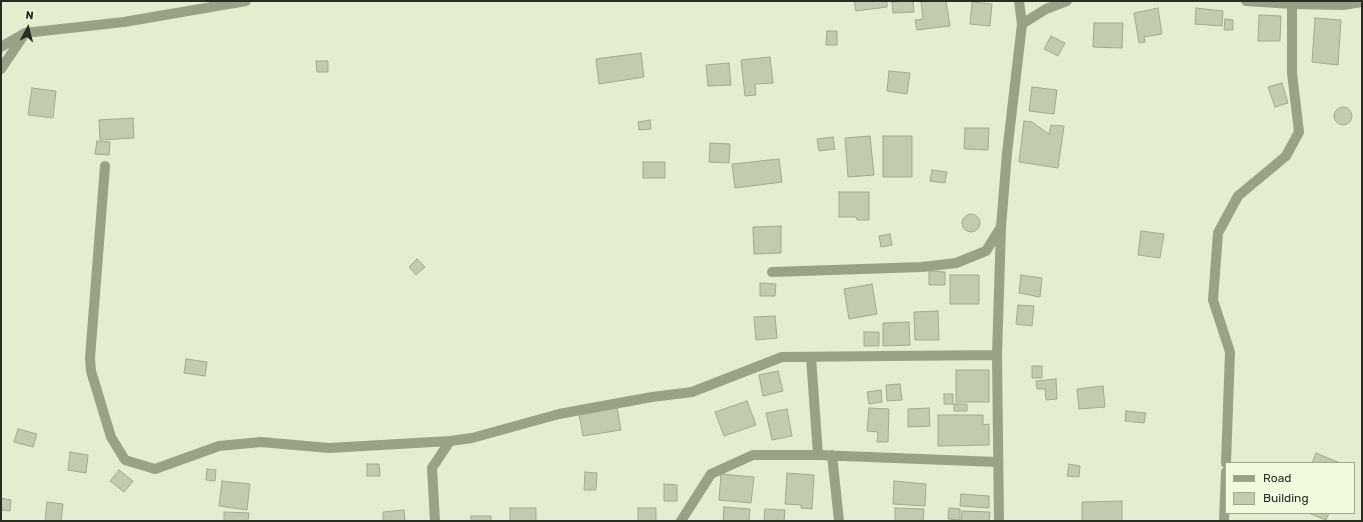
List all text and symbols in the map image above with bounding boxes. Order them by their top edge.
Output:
north arrow [8,8,48,48]
text: N [25,9,34,23]
legend [1225,462,1355,514]
text: Road [1263,471,1291,485]
text: Building [1263,491,1309,505]

